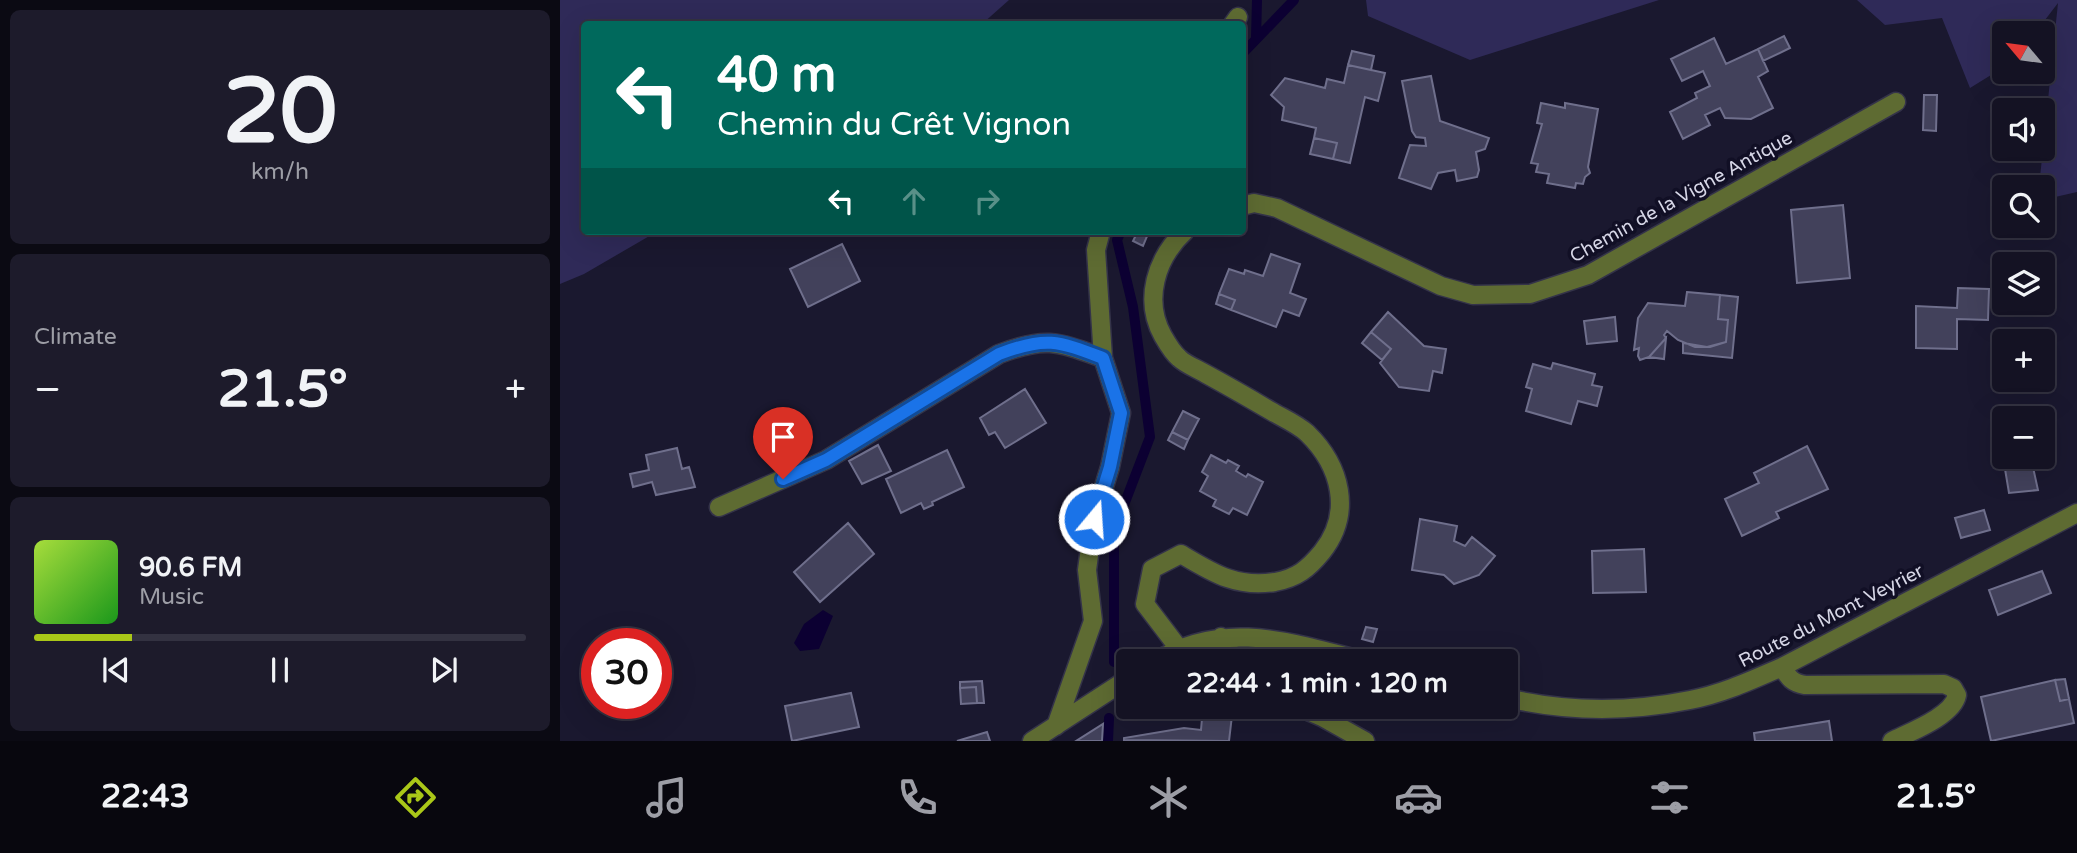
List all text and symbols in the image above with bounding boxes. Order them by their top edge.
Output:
north arrow [1992,21,2054,84]
map controls [1992,21,2055,469]
text: 40 m [717,46,836,105]
icon: left [602,49,693,140]
text: 20 [223,57,337,167]
button: sound [1992,98,2055,161]
text: Chemin du Crêt Vignon [717,106,1071,144]
street label: Chemin de la Vigne Antique [1566,127,1796,267]
text: km/h [251,158,309,186]
button: search [1992,175,2055,238]
icon: left [822,182,860,220]
icon: ahead [895,182,933,220]
icon: right [968,182,1006,220]
button: layers [1992,252,2055,315]
text: Climate [34,323,117,351]
button: + [1992,329,2055,392]
text: 21.5° [218,358,348,421]
text: − [34,367,61,413]
text: + [505,367,526,413]
button: − [1992,406,2055,469]
pin [753,407,813,479]
icon: arrive [764,418,802,456]
position arrow [1057,482,1131,556]
text: 90.6 FM [139,552,242,583]
street label: Route du Mont Veyrier [1735,560,1928,672]
text: Music [139,583,204,611]
speed limit sign: 30 [581,628,672,719]
icon: previous [97,651,135,689]
icon: pause [261,651,299,689]
icon: next [425,651,463,689]
text: 22:44 · 1 min · 120 m [1186,668,1448,699]
icon: directions [391,773,440,822]
icon: music [642,773,691,822]
icon: phone [893,773,942,822]
icon: climate [1144,773,1193,822]
icon: car [1394,773,1443,822]
icon: filters [1645,773,1694,822]
text: 22:43 [101,778,190,816]
text: 21.5° [1896,778,1976,816]

